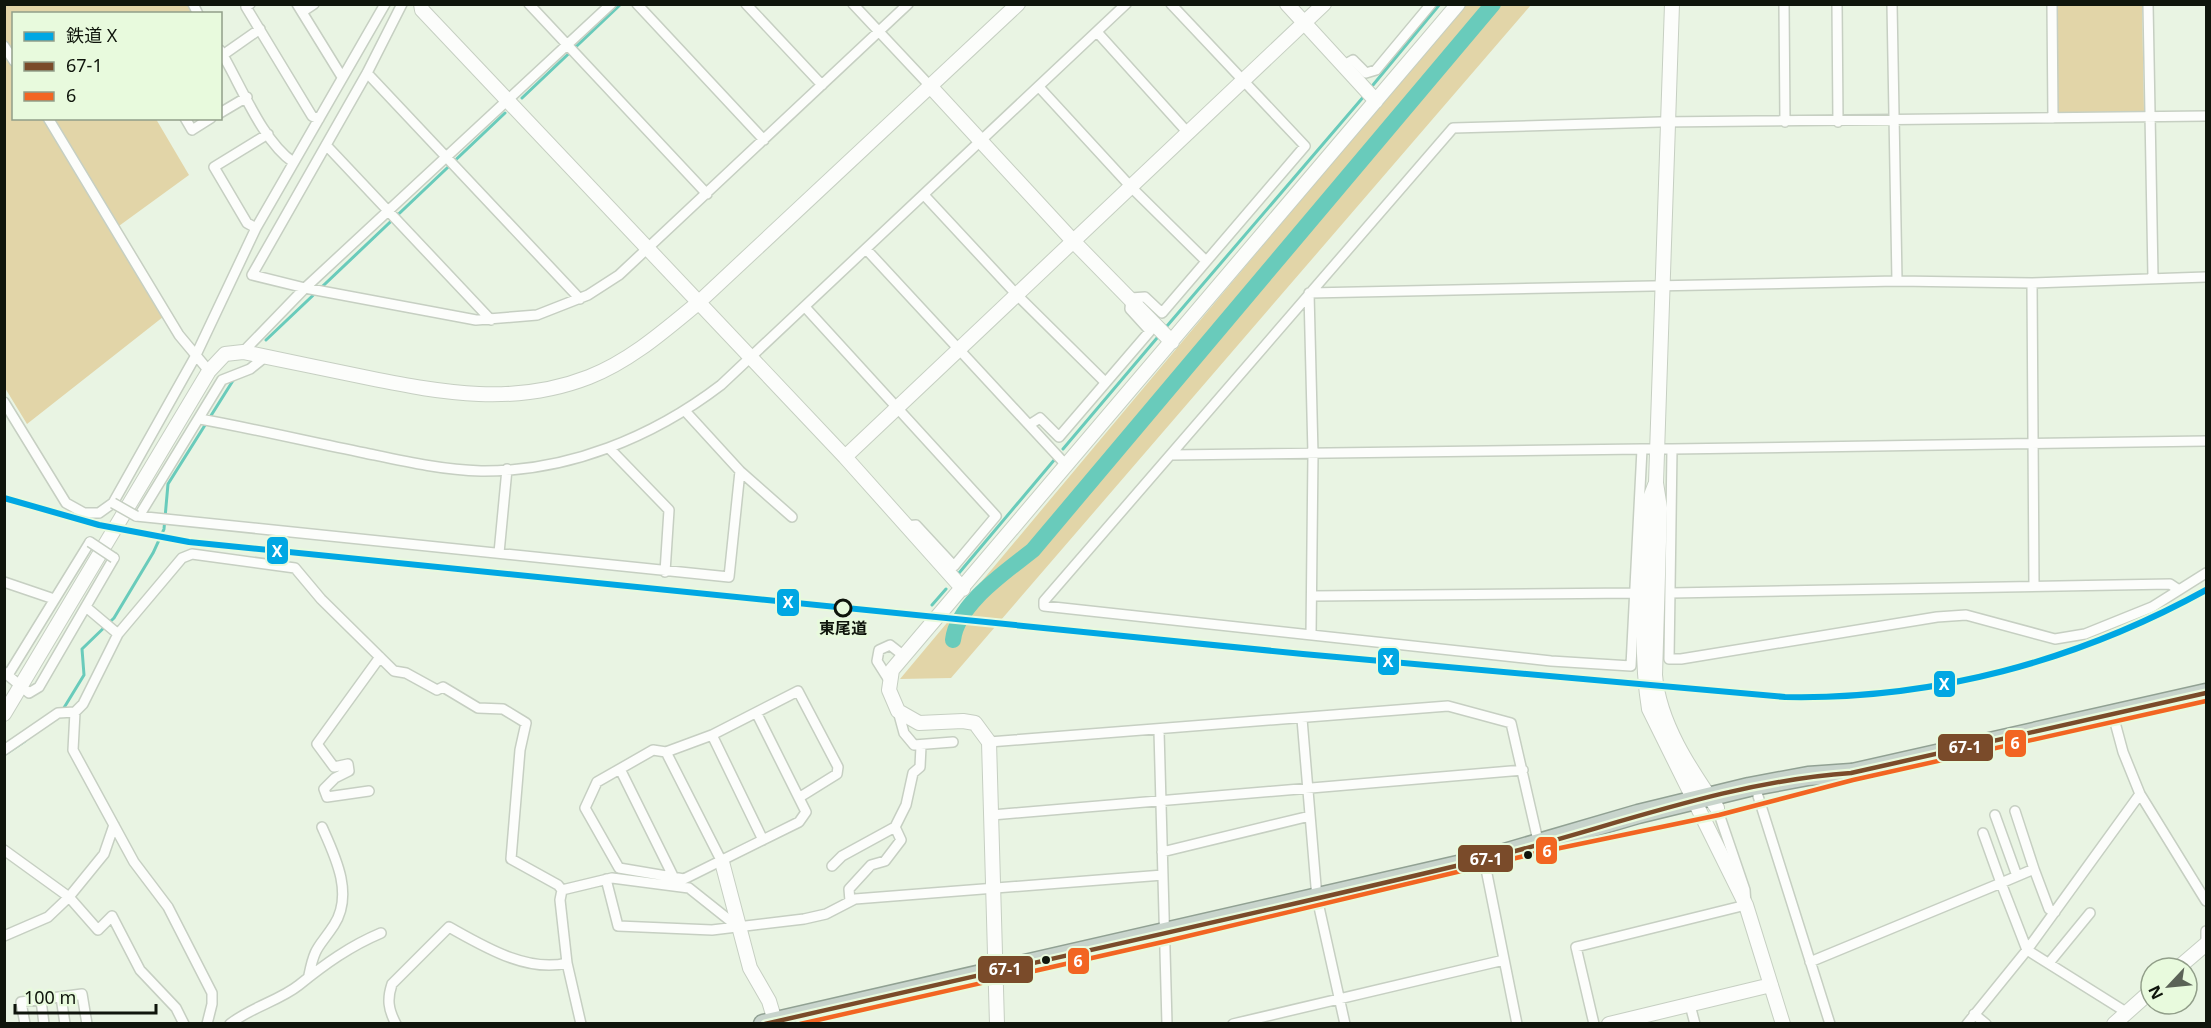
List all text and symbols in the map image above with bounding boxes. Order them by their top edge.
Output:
legend [12,12,222,120]
text: 鉄道 X [66,23,118,47]
text: 67-1 [66,53,103,77]
text: 6 [66,83,76,107]
line badge: X [266,536,289,565]
text: X [272,540,283,562]
line badge: X [776,588,800,617]
text: X [783,591,794,613]
marker: 東尾道 [834,599,852,617]
place label: 東尾道 [819,617,867,639]
line badge: X [1377,647,1400,676]
text: X [1383,650,1394,672]
line badge: X [1933,670,1956,698]
text: X [1939,673,1950,695]
line badge: 6 [2004,729,2027,758]
text: 6 [2010,732,2020,754]
line badge: 67-1 [1937,733,1994,762]
text: 67-1 [1949,736,1981,758]
line badge: 6 [1535,836,1558,865]
text: 6 [1542,840,1552,862]
line badge: 67-1 [1457,844,1514,873]
text: 67-1 [1470,848,1502,870]
unlabelled marker [1522,849,1534,861]
line badge: 6 [1067,947,1090,975]
text: 6 [1073,950,1083,972]
unlabelled marker [1040,954,1052,966]
line badge: 67-1 [977,955,1034,984]
north arrow [2139,956,2199,1016]
text: 67-1 [989,958,1021,980]
scale bar [15,977,156,1015]
text: N [2143,982,2168,1003]
text: 100 m [24,985,76,1009]

